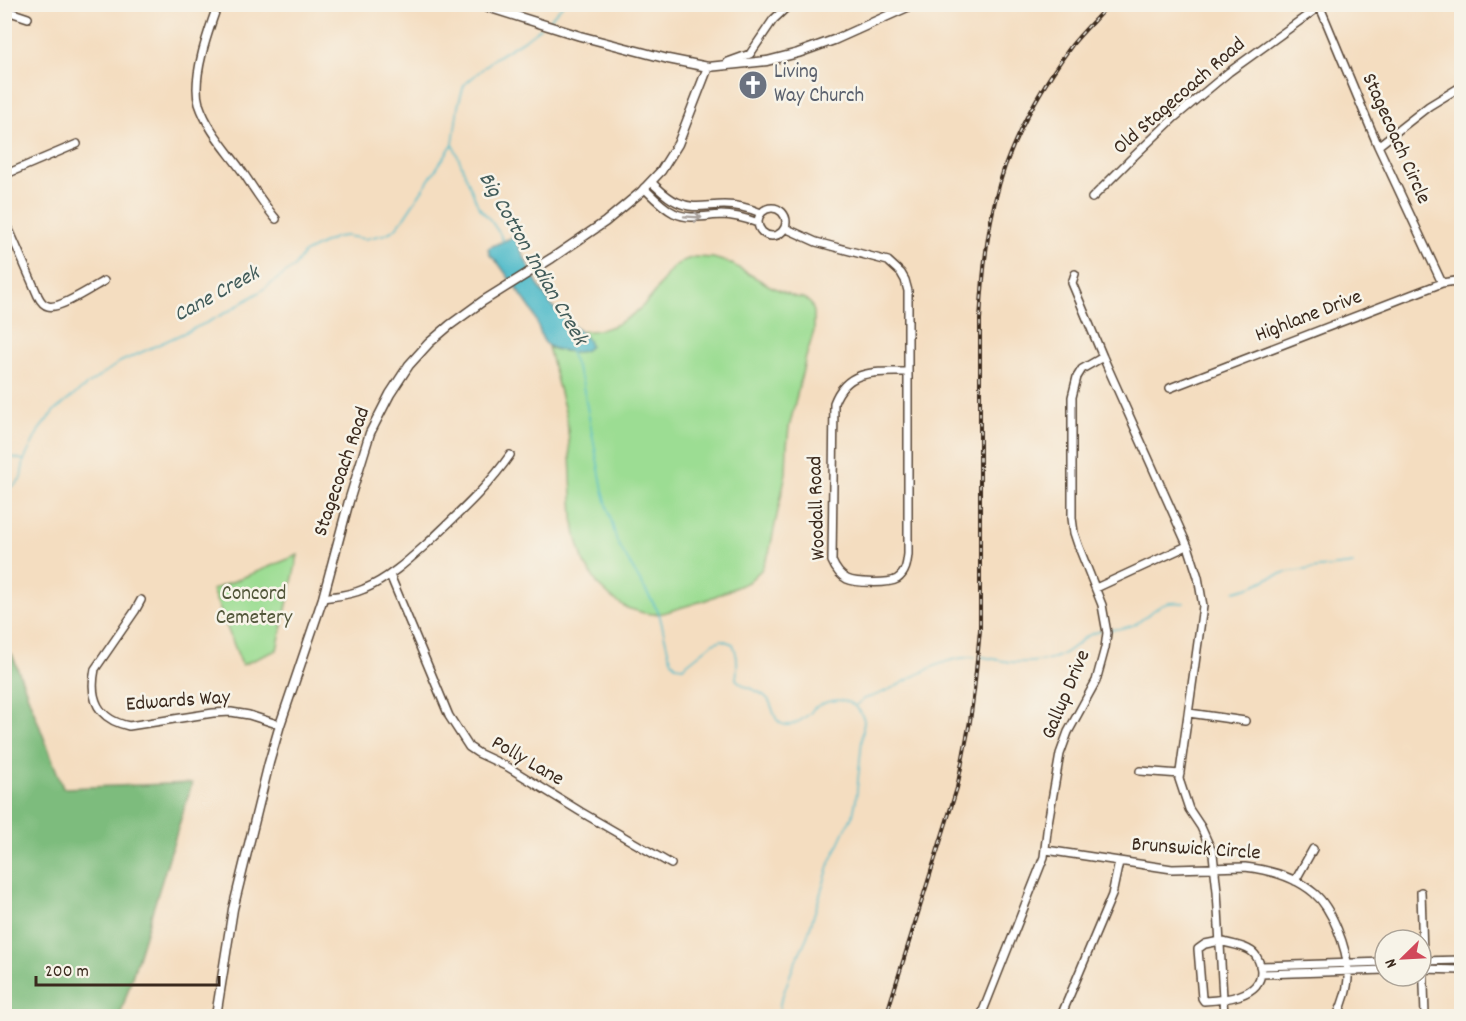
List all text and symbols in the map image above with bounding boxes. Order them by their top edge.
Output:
street label: Old Stagecoach Road [1107,31,1253,163]
place label: Living Way Church [774,58,864,112]
church icon: Living Way Church [737,69,769,101]
street label: Stagecoach Circle [1353,69,1437,209]
water label: Big Cotton Indian Creek [470,167,595,353]
one-way arrow [683,211,703,222]
water label: Cane Creek [169,258,267,331]
street label: Highlane Drive [1251,283,1367,351]
street label: Stagecoach Road [307,403,379,541]
street label: Woodall Road [801,455,835,561]
park label: Concord Cemetery [216,580,293,634]
street label: Gallup Drive [1035,646,1099,744]
street label: Edwards Way [125,683,232,721]
street label: Polly Lane [485,729,569,795]
street label: Brunswick Circle [1130,831,1262,869]
north arrow [1373,928,1433,988]
scale bar [36,949,219,987]
text: N [1379,955,1404,971]
text: 200 m [45,960,89,985]

